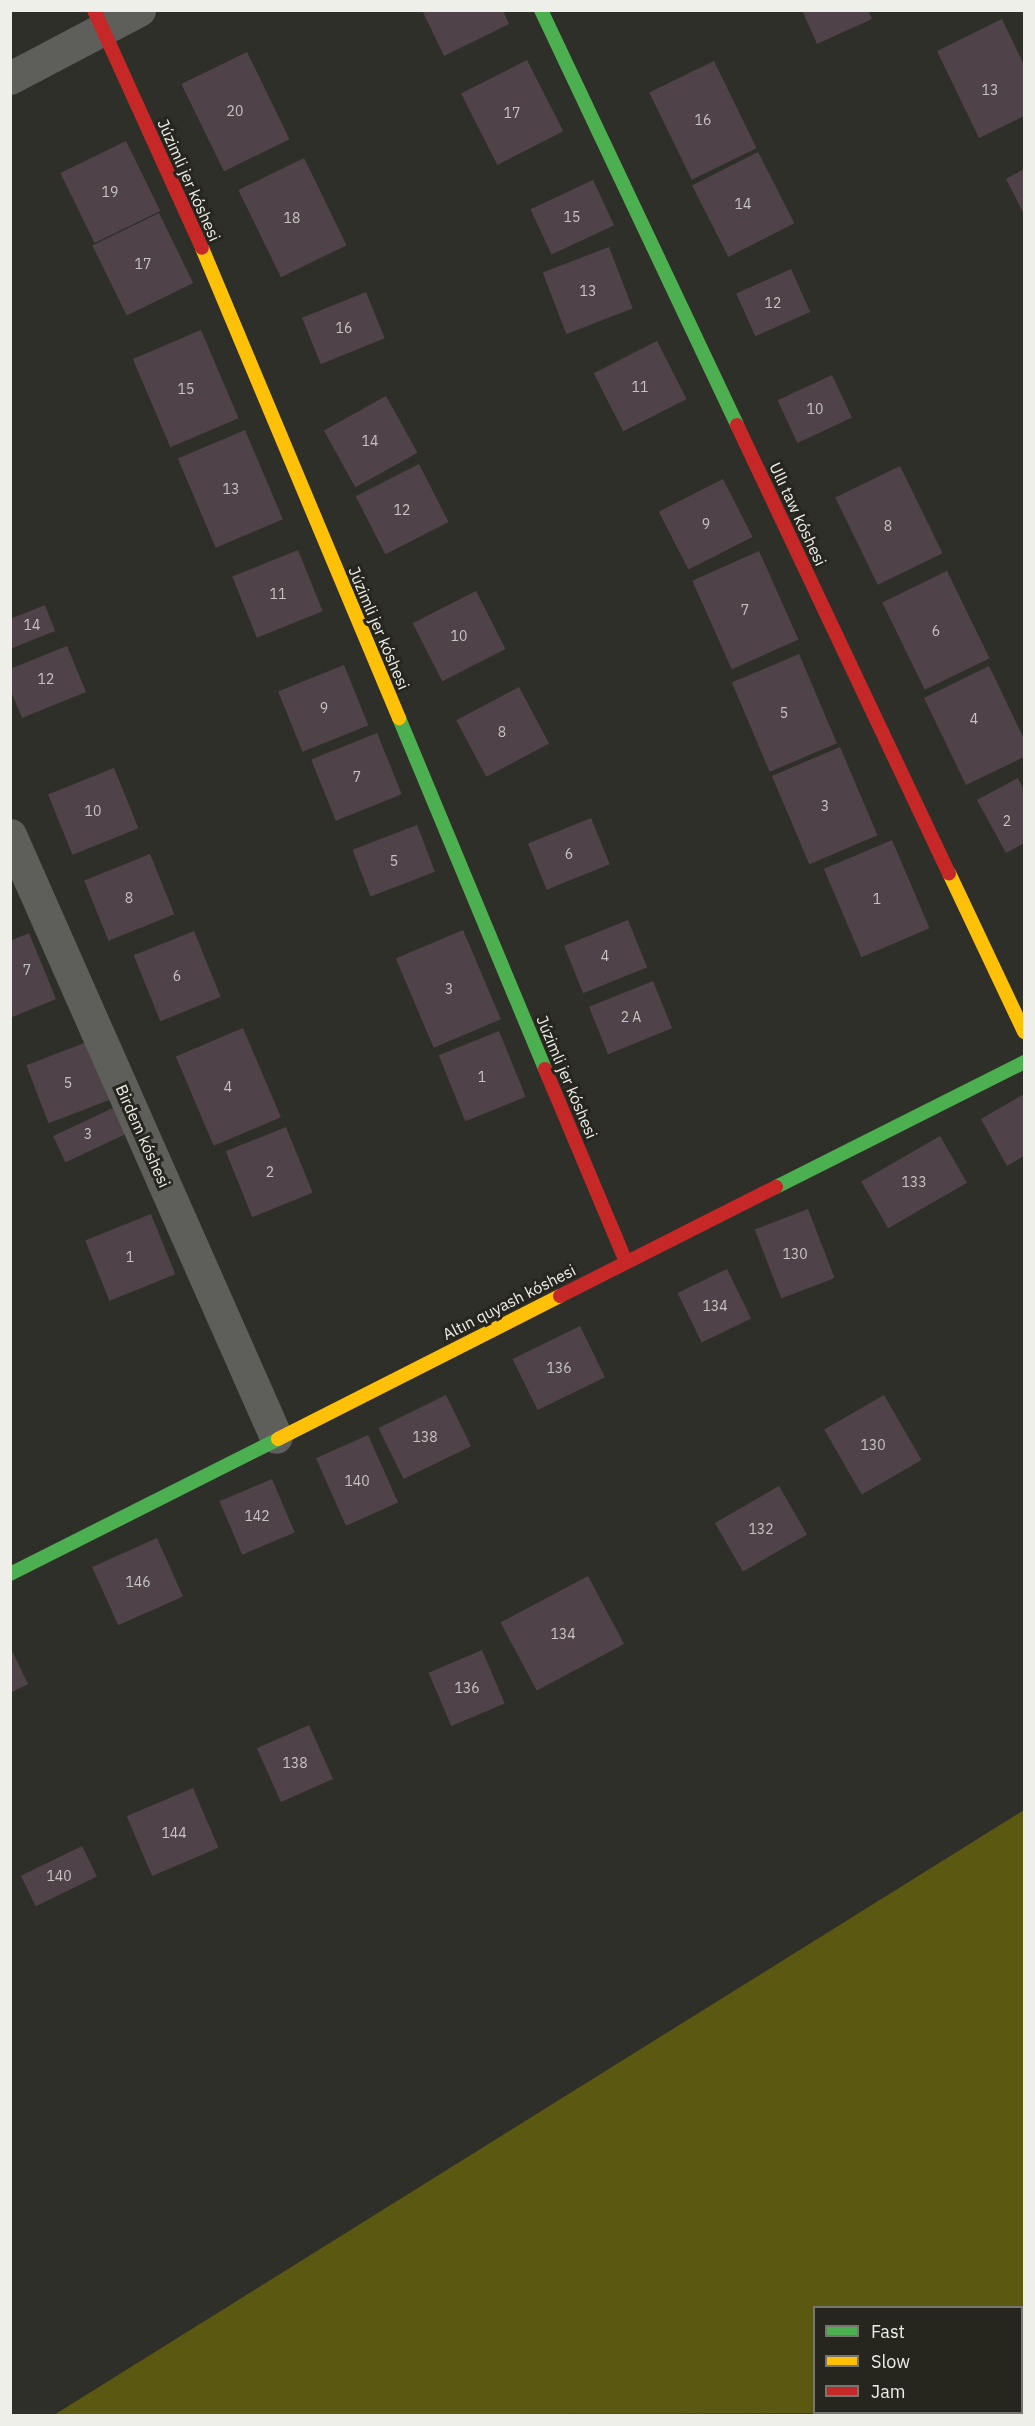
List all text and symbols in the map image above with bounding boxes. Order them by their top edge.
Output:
house number: 13 [982,82,998,98]
house number: 20 [227,103,243,119]
house number: 17 [504,105,520,121]
house number: 16 [695,112,711,128]
street label: Júzimli jer kóshesi [153,116,225,244]
house number: 19 [102,184,118,200]
house number: 14 [735,196,751,212]
house number: 15 [564,209,580,225]
house number: 18 [284,210,300,226]
house number: 17 [135,256,151,272]
house number: 13 [580,283,596,299]
house number: 12 [765,295,781,311]
house number: 16 [336,320,352,336]
house number: 11 [632,379,648,395]
house number: 15 [178,381,194,397]
house number: 10 [807,401,823,417]
house number: 14 [362,433,378,449]
street label: Ullı taw kóshesi [766,459,830,569]
house number: 13 [223,481,239,497]
house number: 12 [394,502,410,518]
house number: 9 [702,516,710,532]
house number: 8 [884,518,892,534]
street label: Júzimli jer kóshesi [344,564,414,692]
house number: 11 [270,586,286,602]
house number: 7 [741,602,749,618]
house number: 14 [24,617,40,633]
house number: 6 [932,623,940,639]
house number: 10 [451,628,467,644]
house number: 12 [38,671,54,687]
house number: 9 [320,700,328,716]
house number: 5 [780,705,788,721]
house number: 4 [970,711,978,727]
house number: 8 [498,724,506,740]
house number: 7 [353,769,361,785]
house number: 3 [821,798,829,814]
house number: 10 [85,803,101,819]
house number: 2 [1003,813,1011,829]
house number: 6 [565,846,573,862]
house number: 5 [390,853,398,869]
house number: 8 [125,890,133,906]
house number: 1 [873,891,881,907]
house number: 4 [601,948,609,964]
house number: 7 [23,962,31,978]
house number: 6 [173,968,181,984]
house number: 3 [445,981,453,997]
house number: 2 А [621,1009,641,1025]
street label: Júzimli jer kóshesi [532,1013,602,1141]
house number: 1 [478,1069,486,1085]
house number: 5 [64,1075,72,1091]
house number: 4 [224,1079,232,1095]
street label: Birdem kóshesi [112,1082,174,1190]
house number: 3 [84,1126,92,1142]
house number: 2 [266,1164,274,1180]
house number: 133 [901,1174,927,1190]
house number: 130 [782,1246,808,1262]
house number: 1 [126,1249,134,1265]
street label: Altın quyash kóshesi [439,1260,579,1344]
house number: 134 [702,1298,728,1314]
house number: 136 [546,1360,572,1376]
house number: 138 [412,1429,438,1445]
house number: 130 [860,1437,886,1453]
house number: 140 [344,1473,370,1489]
house number: 142 [244,1508,270,1524]
house number: 132 [748,1521,774,1537]
house number: 146 [125,1574,151,1590]
house number: 134 [550,1626,576,1642]
house number: 136 [454,1680,480,1696]
house number: 138 [282,1755,308,1771]
house number: 144 [161,1825,187,1841]
house number: 140 [46,1868,72,1884]
legend [813,2306,1023,2414]
text: Fast [871,2320,905,2343]
text: Slow [871,2350,910,2373]
text: Jam [871,2380,906,2403]

